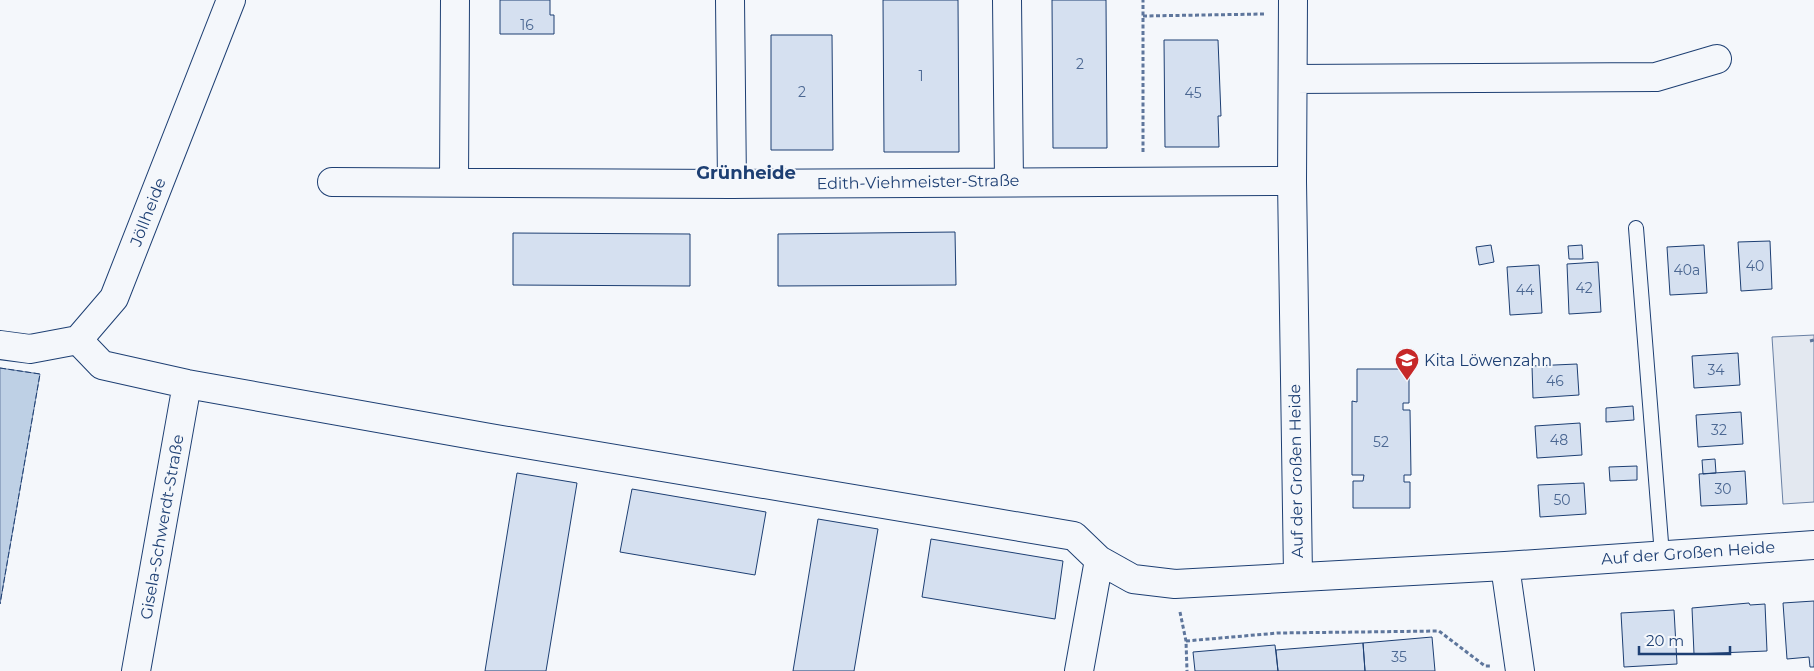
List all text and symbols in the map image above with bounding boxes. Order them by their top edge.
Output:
house number: 16 [520,16,534,34]
house number: 2 [1076,55,1084,73]
house number: 1 [918,67,924,85]
house number: 2 [798,83,806,101]
house number: 45 [1184,84,1202,102]
district label: Grünheide [696,162,796,184]
street label: Edith-Viehmeister-Straße [816,171,1020,193]
street label: Jöllheide [126,175,170,250]
house number: 40 [1746,257,1764,275]
house number: 40a [1674,261,1700,279]
house number: 42 [1575,279,1593,297]
house number: 44 [1516,281,1535,299]
school or university icon: Kita Löwenzahn [1394,347,1420,381]
place label: Kita Löwenzahn [1424,351,1552,370]
house number: 34 [1707,361,1725,379]
house number: 46 [1546,372,1564,390]
street label: Auf der Großen Heide [1285,384,1307,558]
house number: 32 [1711,421,1727,439]
house number: 48 [1550,431,1568,449]
street label: Gisela-Schwerdt-Straße [136,433,188,621]
house number: 52 [1373,433,1389,451]
house number: 30 [1714,480,1732,498]
house number: 50 [1553,491,1571,509]
street label: Auf der Großen Heide [1600,537,1776,569]
scale bar [1639,624,1730,656]
text: 20 m [1646,631,1684,650]
house number: 35 [1391,648,1407,666]

